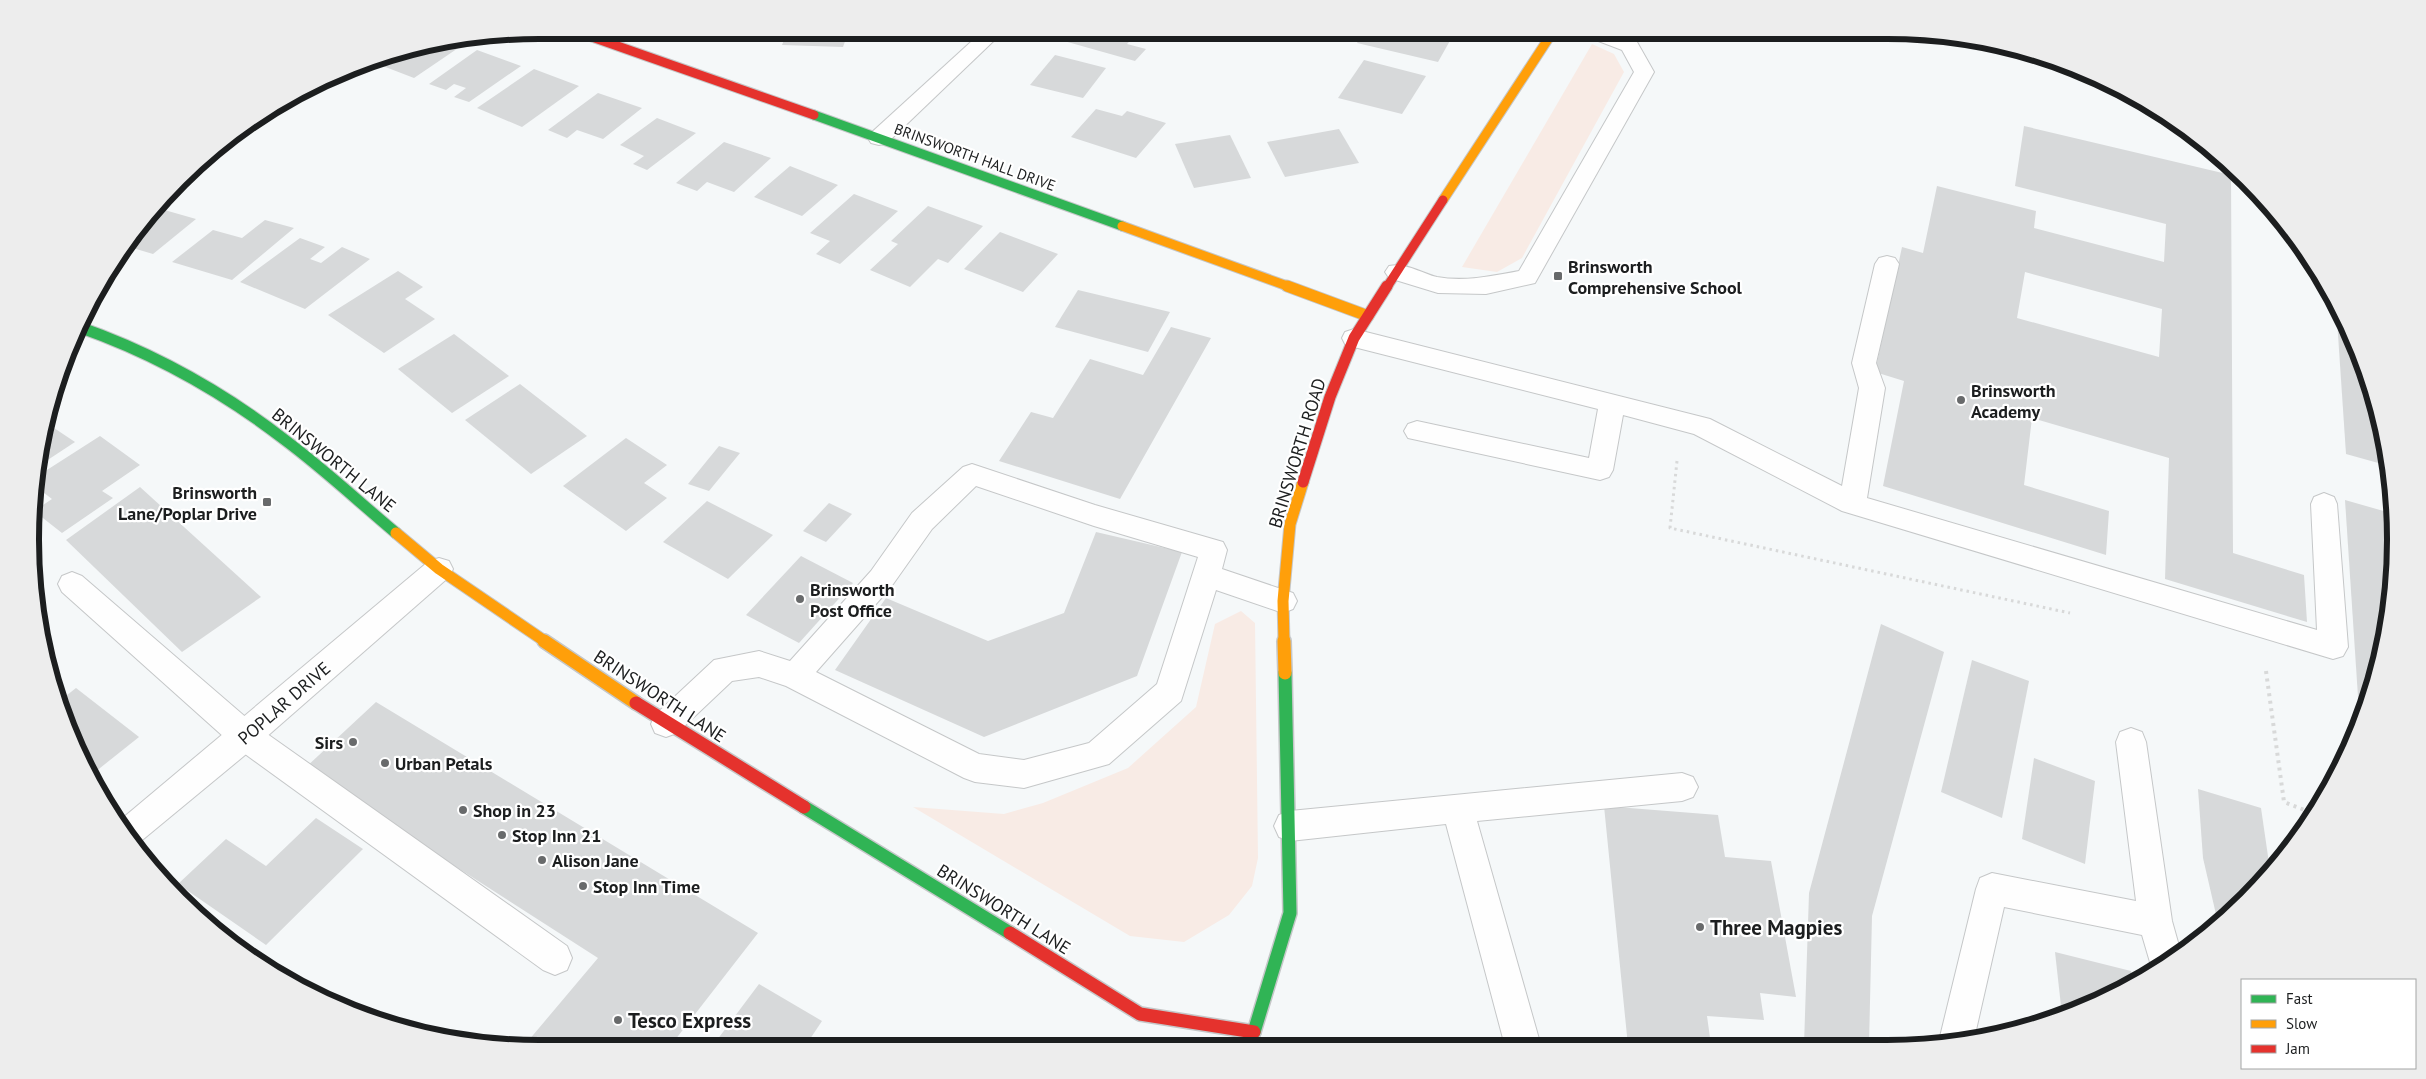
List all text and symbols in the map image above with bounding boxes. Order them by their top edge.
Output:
street label: BRINSWORTH HALL DRIVE [892,119,1058,195]
place label: Brinsworth Comprehensive School [1568,255,1743,299]
marker: Brinsworth Comprehensive School [1552,270,1564,282]
street label: BRINSWORTH ROAD [1263,375,1331,531]
place label: Brinsworth Academy [1971,379,2056,423]
marker: Brinsworth Academy [1955,394,1967,406]
street label: BRINSWORTH LANE [267,403,401,517]
place label: Brinsworth Lane/Poplar Drive [118,481,257,525]
marker: Brinsworth Lane/Poplar Drive [261,496,273,508]
place label: Brinsworth Post Office [810,578,895,622]
marker: Brinsworth Post Office [794,593,806,605]
street label: BRINSWORTH LANE [589,645,731,747]
street label: POPLAR DRIVE [233,657,335,749]
place label: Sirs [315,731,343,754]
marker: Sirs [347,736,359,748]
place label: Urban Petals [395,752,493,775]
marker: Urban Petals [379,757,391,769]
place label: Shop in 23 [473,799,556,822]
marker: Shop in 23 [457,804,469,816]
place label: Stop Inn 21 [512,824,601,847]
marker: Stop Inn 21 [496,829,508,841]
place label: Alison Jane [552,849,639,872]
marker: Alison Jane [536,854,548,866]
street label: BRINSWORTH LANE [933,859,1075,959]
place label: Stop Inn Time [593,875,700,898]
marker: Stop Inn Time [577,880,589,892]
place label: Three Magpies [1710,914,1842,941]
marker: Three Magpies [1694,921,1706,933]
legend [2241,979,2416,1069]
text: Fast [2286,989,2313,1008]
place label: Tesco Express [628,1007,751,1034]
marker: Tesco Express [612,1014,624,1026]
text: Slow [2286,1014,2317,1033]
text: Jam [2285,1039,2310,1058]

